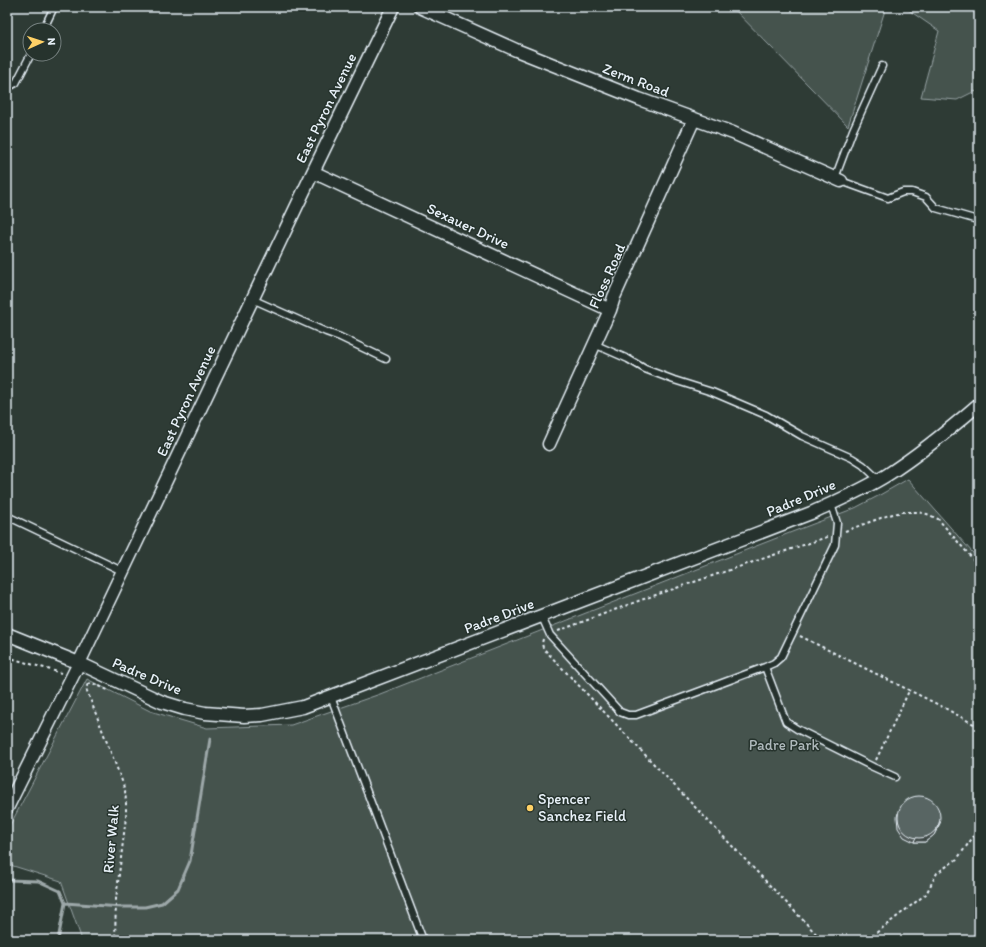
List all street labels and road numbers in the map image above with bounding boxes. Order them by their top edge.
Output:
street label: East Pyron Avenue [292,50,360,166]
street label: Zerm Road [600,59,672,101]
street label: Sexauer Drive [424,199,512,253]
street label: Floss Road [585,240,630,311]
street label: East Pyron Avenue [152,343,220,459]
street label: Padre Drive [764,475,838,521]
street label: Padre Drive [461,594,537,638]
street label: Padre Drive [110,653,184,699]
street label: River Walk [99,804,123,874]

